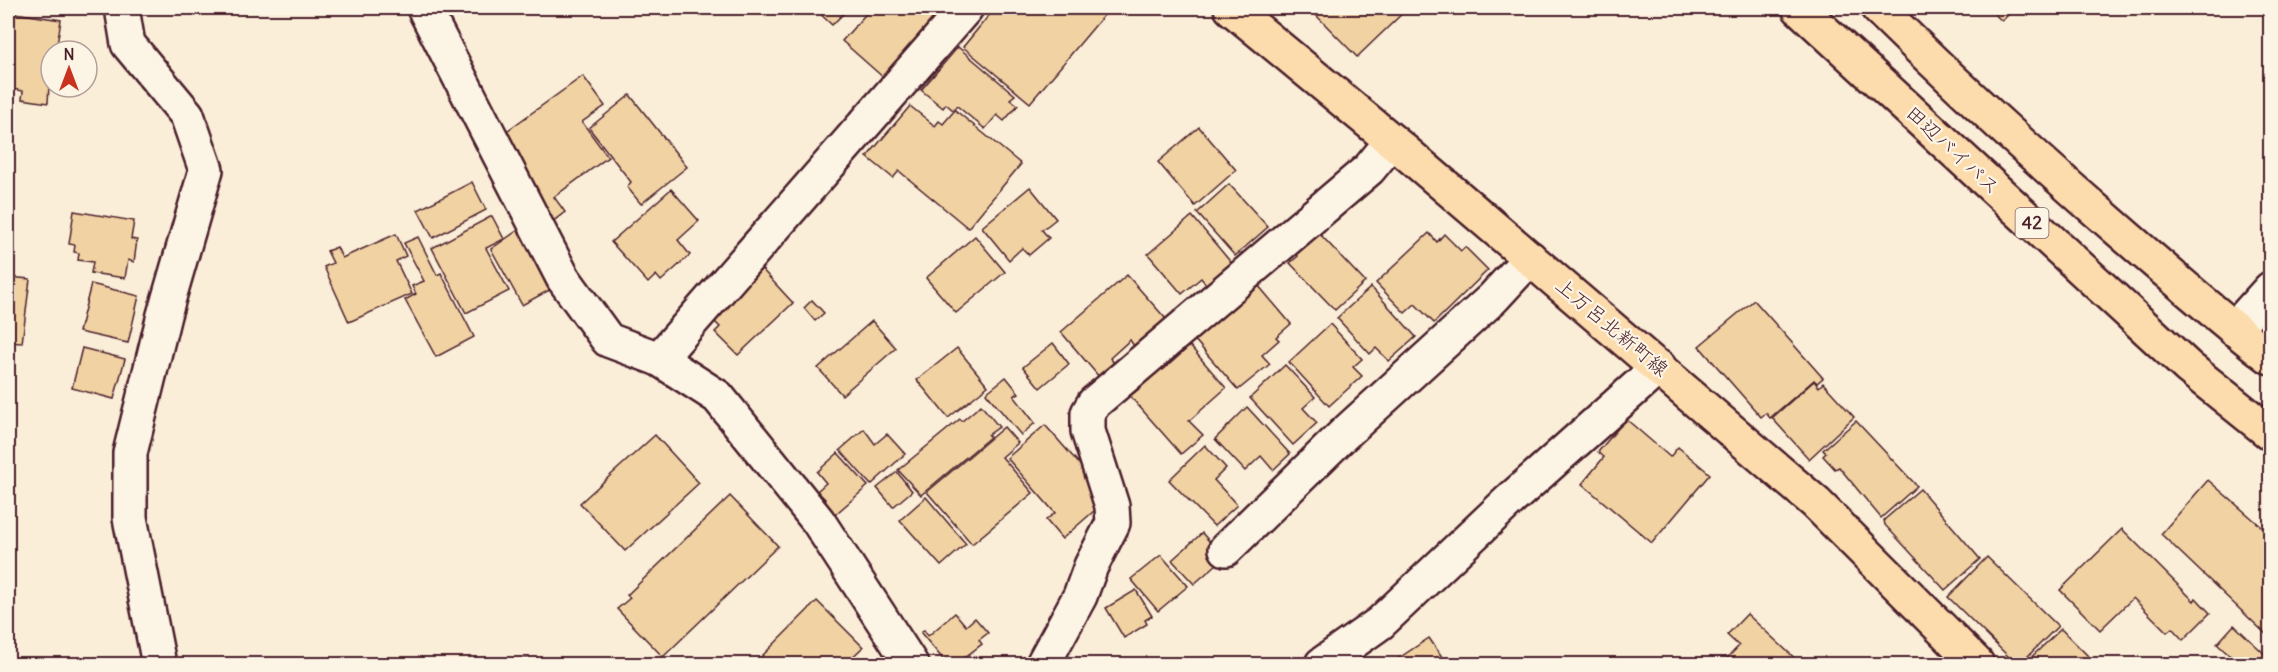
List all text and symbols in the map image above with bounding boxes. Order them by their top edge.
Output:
north arrow [39,39,99,99]
text: N [63,44,75,64]
street label: 田辺バイパス [1901,100,2006,200]
road number: 42 [2016,208,2048,238]
street label: 上万呂北新町線 [1551,272,1674,381]

